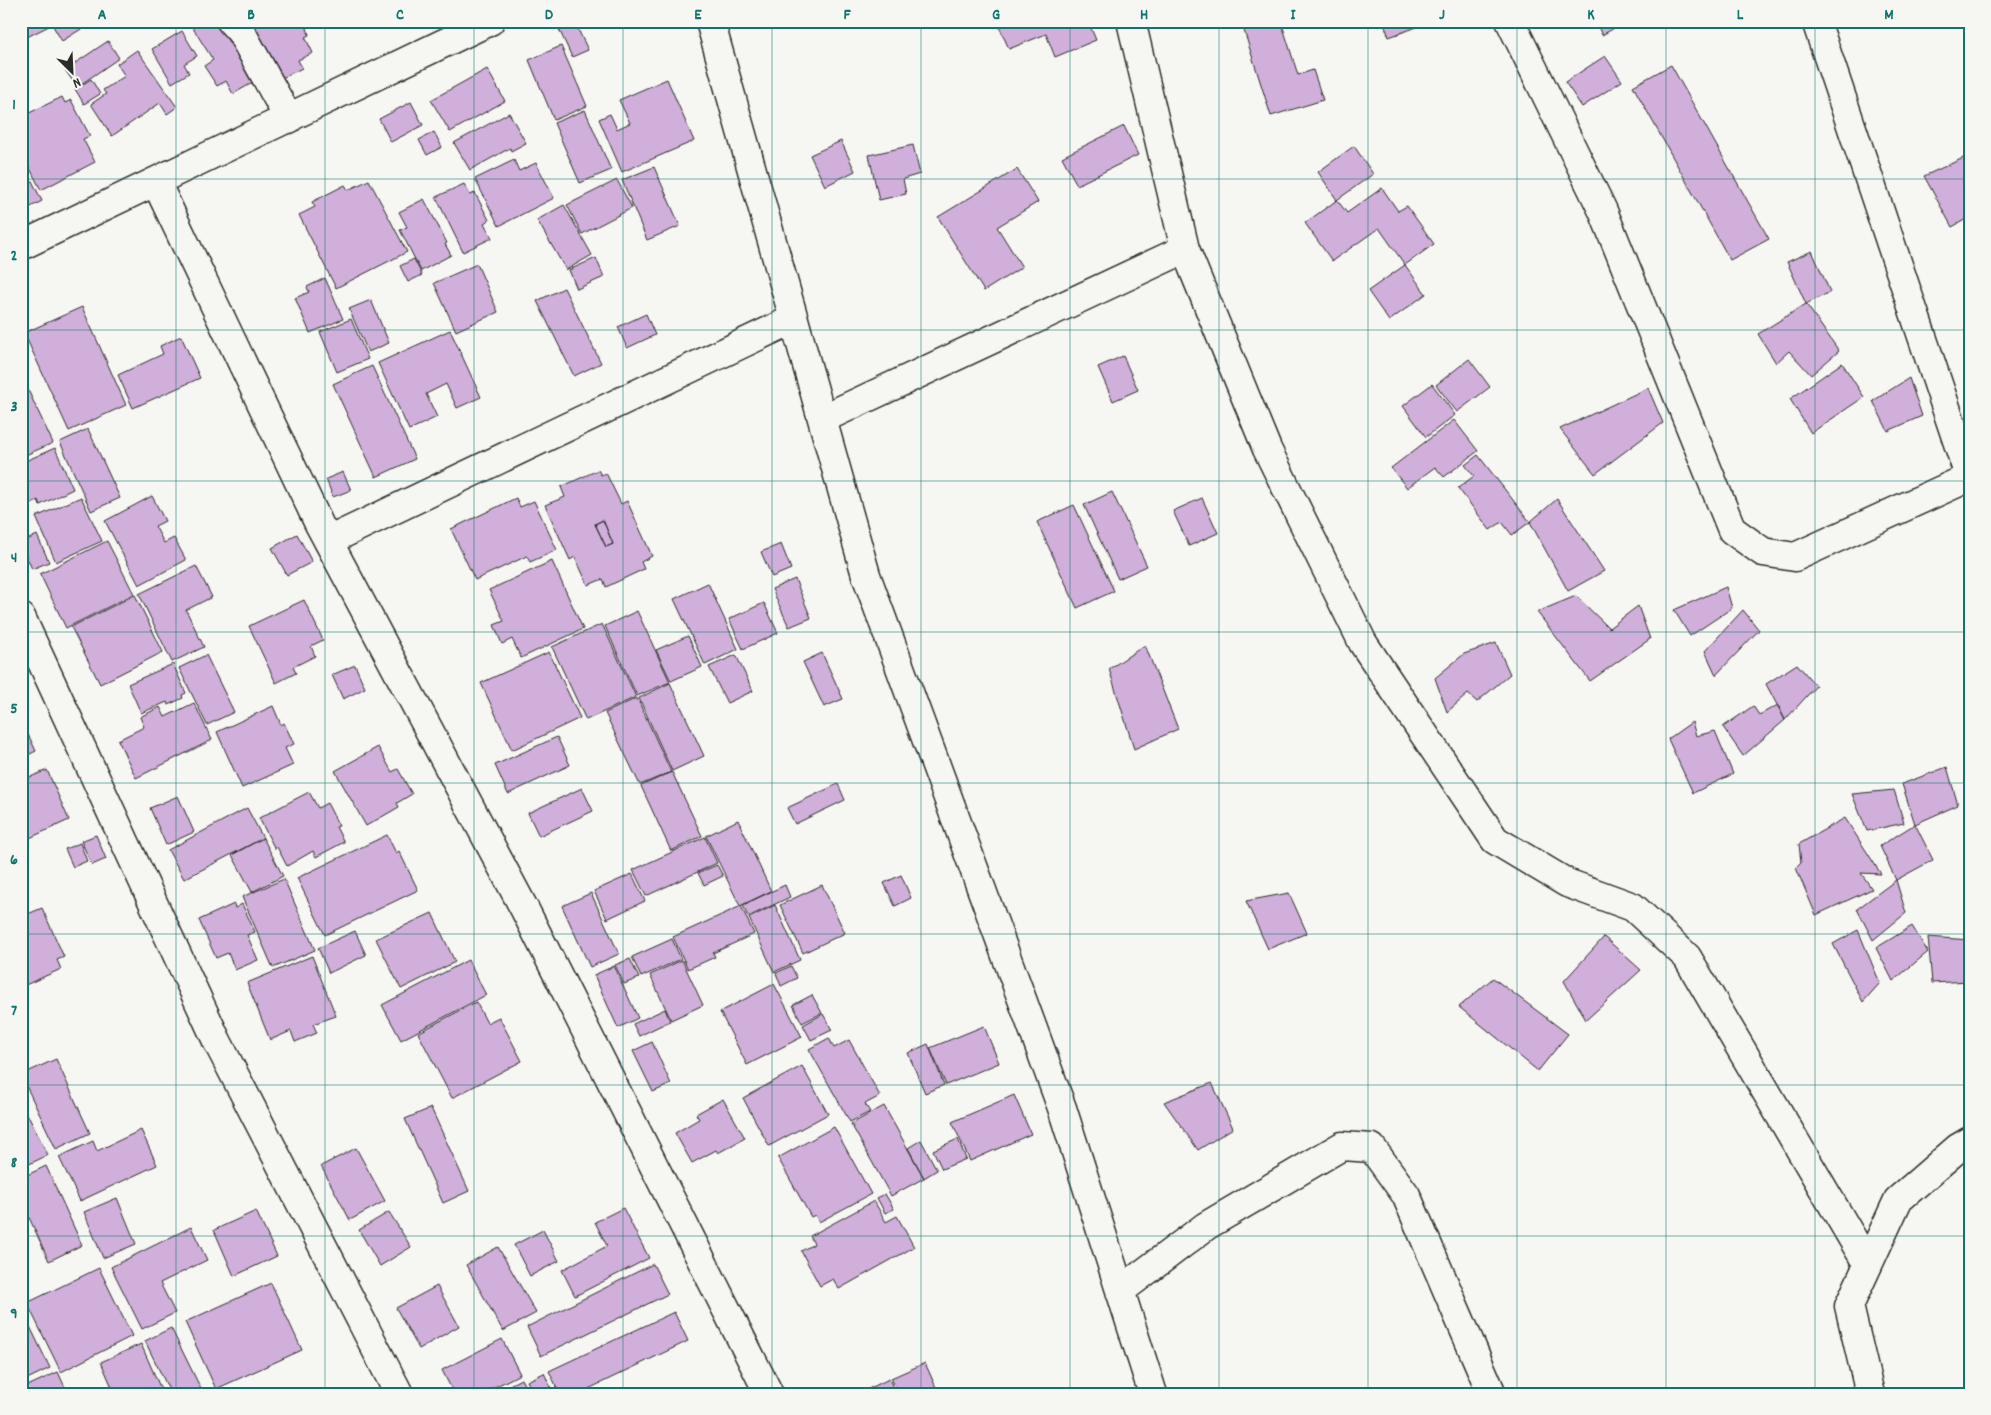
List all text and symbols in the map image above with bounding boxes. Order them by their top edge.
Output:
text: A [98,4,107,27]
text: B [247,4,255,27]
text: C [396,4,404,27]
text: D [545,4,554,27]
text: E [694,4,702,27]
text: F [843,4,851,27]
text: G [992,4,1000,27]
text: H [1140,4,1148,27]
text: I [1291,4,1297,27]
text: J [1439,4,1445,27]
text: K [1587,4,1595,27]
text: L [1737,4,1744,27]
text: M [1884,4,1894,27]
north arrow [48,48,98,98]
text: N [69,72,84,93]
text: 1 [12,94,16,117]
text: 2 [11,245,18,268]
text: 3 [10,396,18,419]
text: 4 [11,547,17,570]
text: 5 [10,698,18,721]
text: 6 [10,849,18,872]
text: 7 [11,1000,17,1023]
text: 8 [11,1152,18,1175]
text: 9 [10,1303,18,1326]

